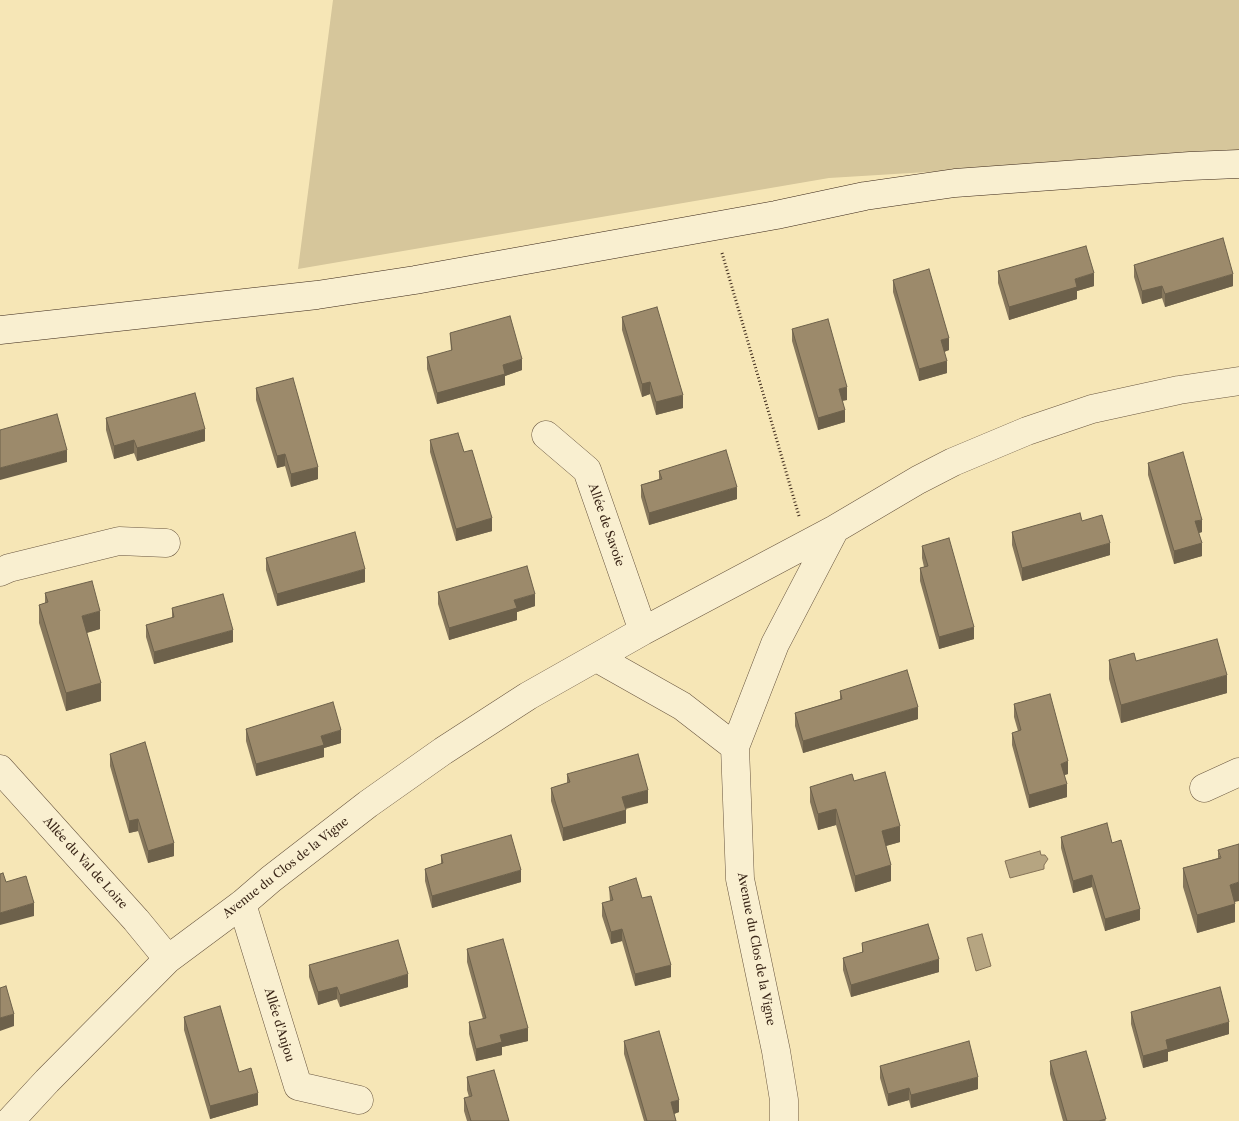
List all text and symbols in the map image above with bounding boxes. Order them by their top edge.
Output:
street label: Allée de Savoie [585,482,627,568]
street label: Allée du Val de Loire [40,814,130,912]
street label: Avenue du Clos de la Vigne [220,814,352,922]
street label: Avenue du Clos de la Vigne [734,871,778,1027]
street label: Allée d'Anjou [261,986,297,1064]

